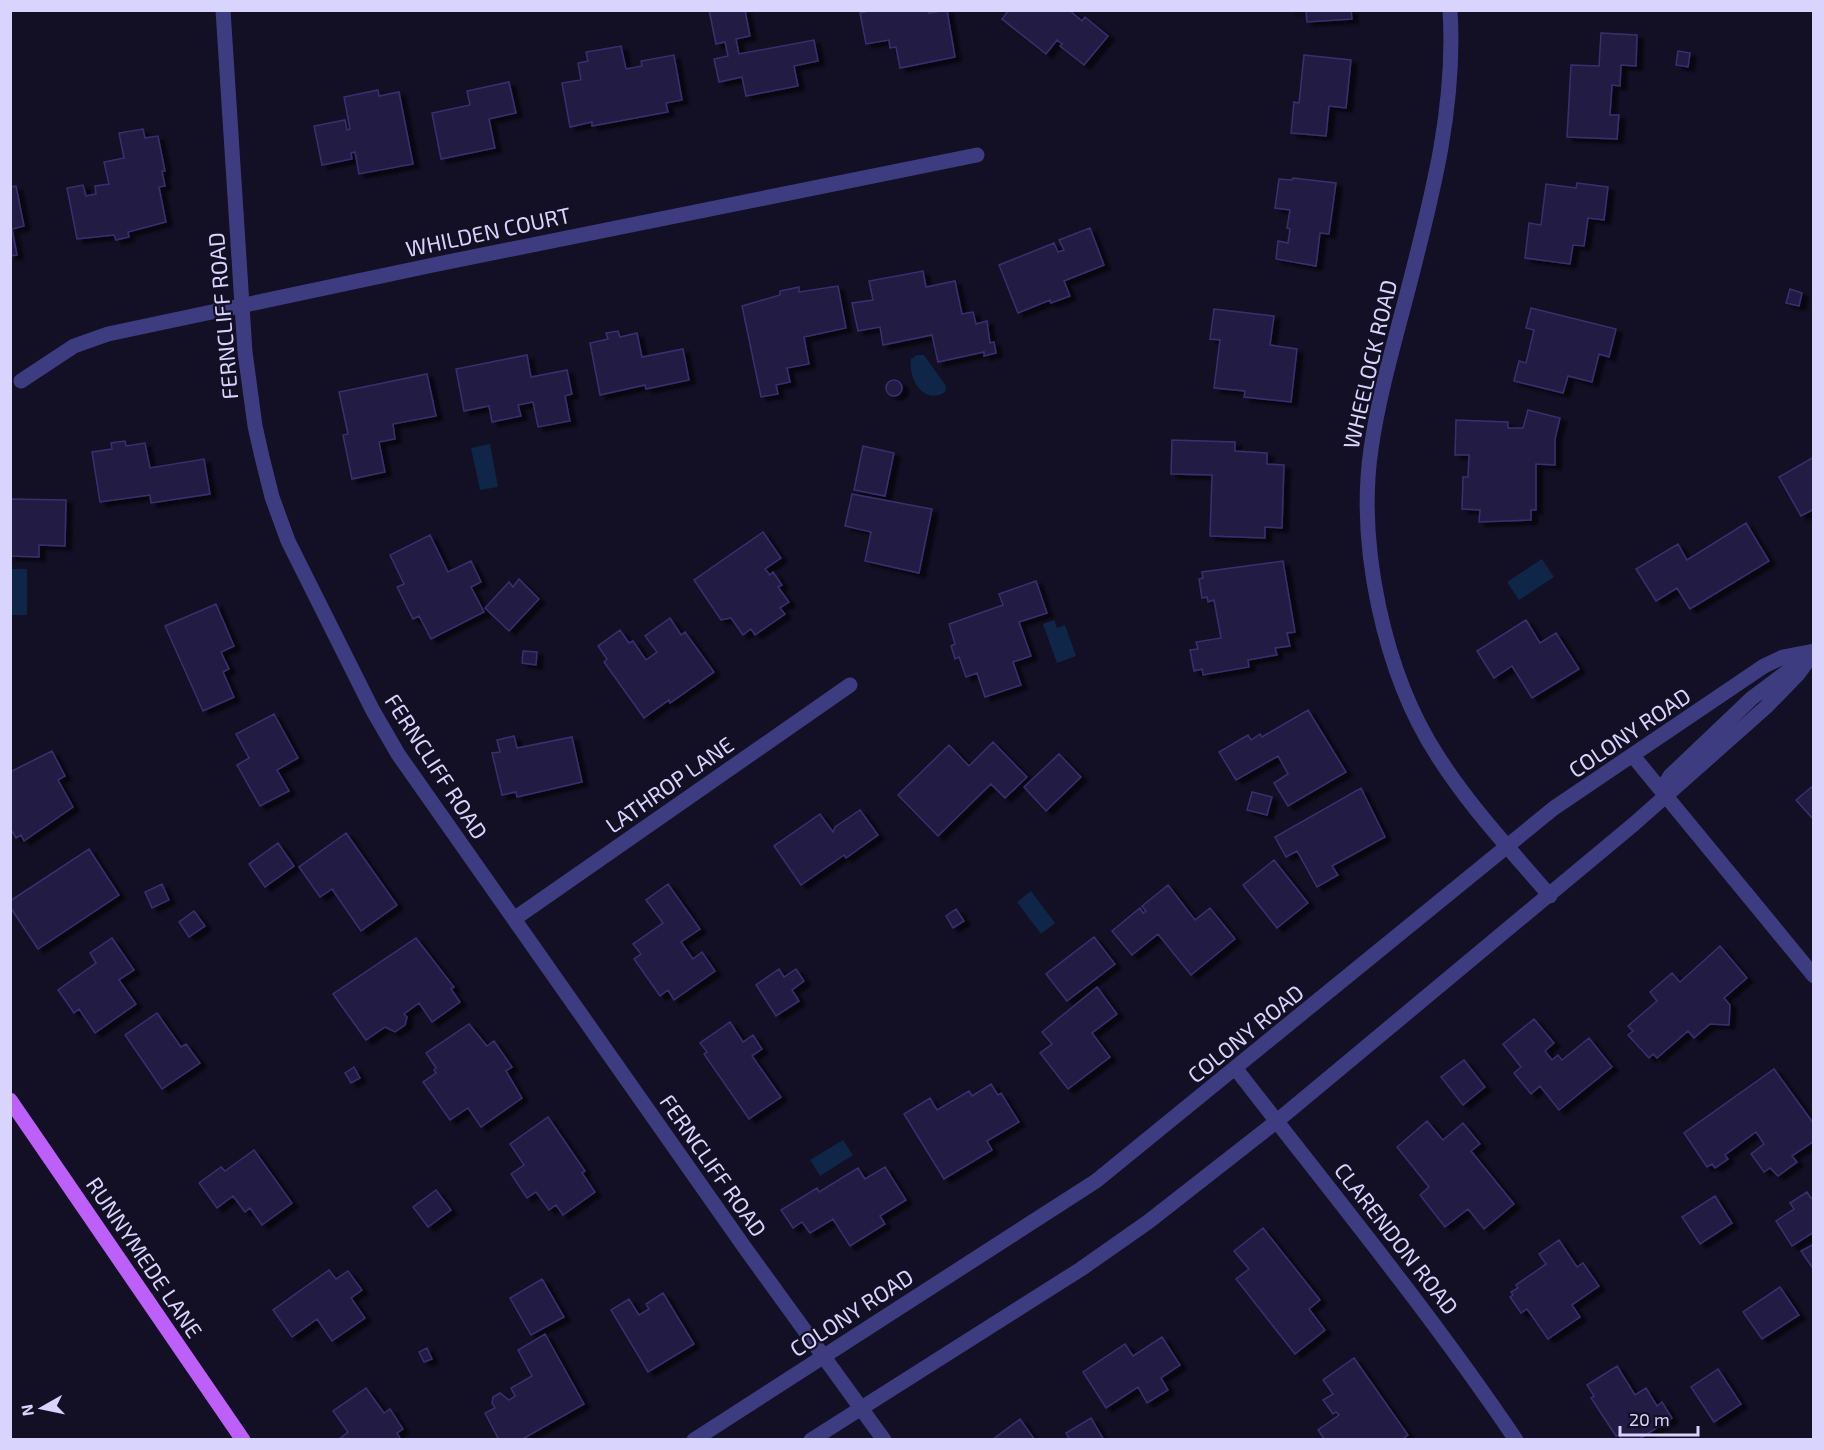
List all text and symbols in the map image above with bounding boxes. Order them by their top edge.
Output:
street label: WHILDEN COURT [403,201,573,261]
street label: FERNCLIFF ROAD [202,231,242,401]
street label: WHEELOCK ROAD [1337,277,1401,451]
street label: COLONY ROAD [1563,682,1695,782]
street label: FERNCLIFF ROAD [380,689,494,843]
street label: LATHROP LANE [600,730,738,838]
street label: COLONY ROAD [1182,978,1308,1088]
street label: FERNCLIFF ROAD [655,1089,773,1241]
street label: CLARENDON ROAD [1330,1157,1464,1319]
street label: RUNNYMEDE LANE [82,1172,208,1342]
street label: COLONY ROAD [785,1263,917,1361]
north arrow [12,1378,72,1438]
scale bar [1620,1399,1698,1437]
text: N [16,1403,37,1418]
text: 20 m [1629,1408,1670,1430]

